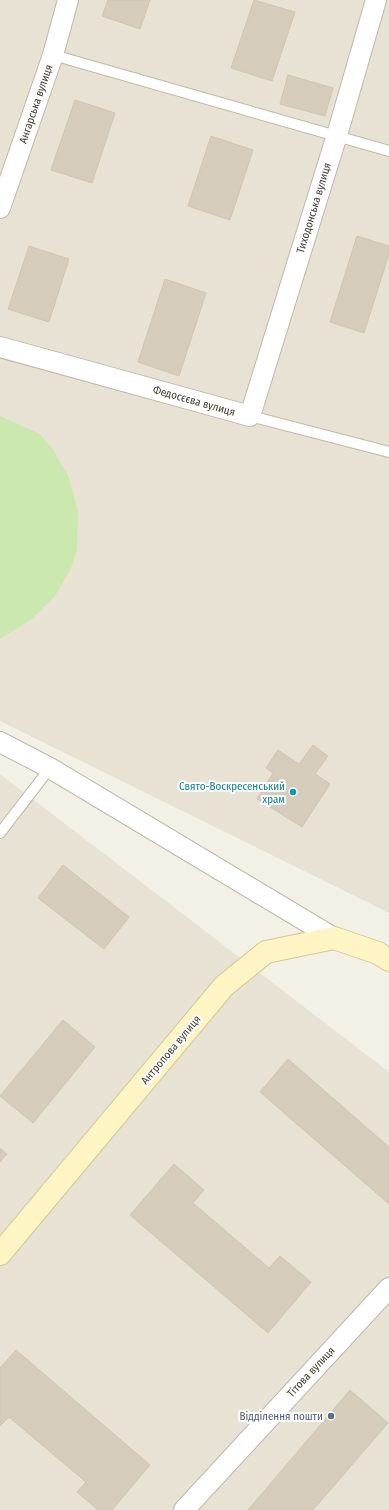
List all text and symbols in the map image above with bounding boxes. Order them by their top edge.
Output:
street label: Ангарська вулиця [16,63,56,145]
street label: Тиходонська вулиця [294,161,334,255]
street label: Федосєєва вулиця [151,383,237,419]
place label: Свято-Воскресенський храм [179,780,285,806]
marker: Свято-Воскресенський храм [288,787,298,797]
street label: Антропова вулиця [138,1013,204,1087]
street label: Тітова вулиця [284,1344,338,1400]
place label: Відділення пошти [240,1410,323,1423]
marker: Відділення пошти [326,1411,336,1421]

